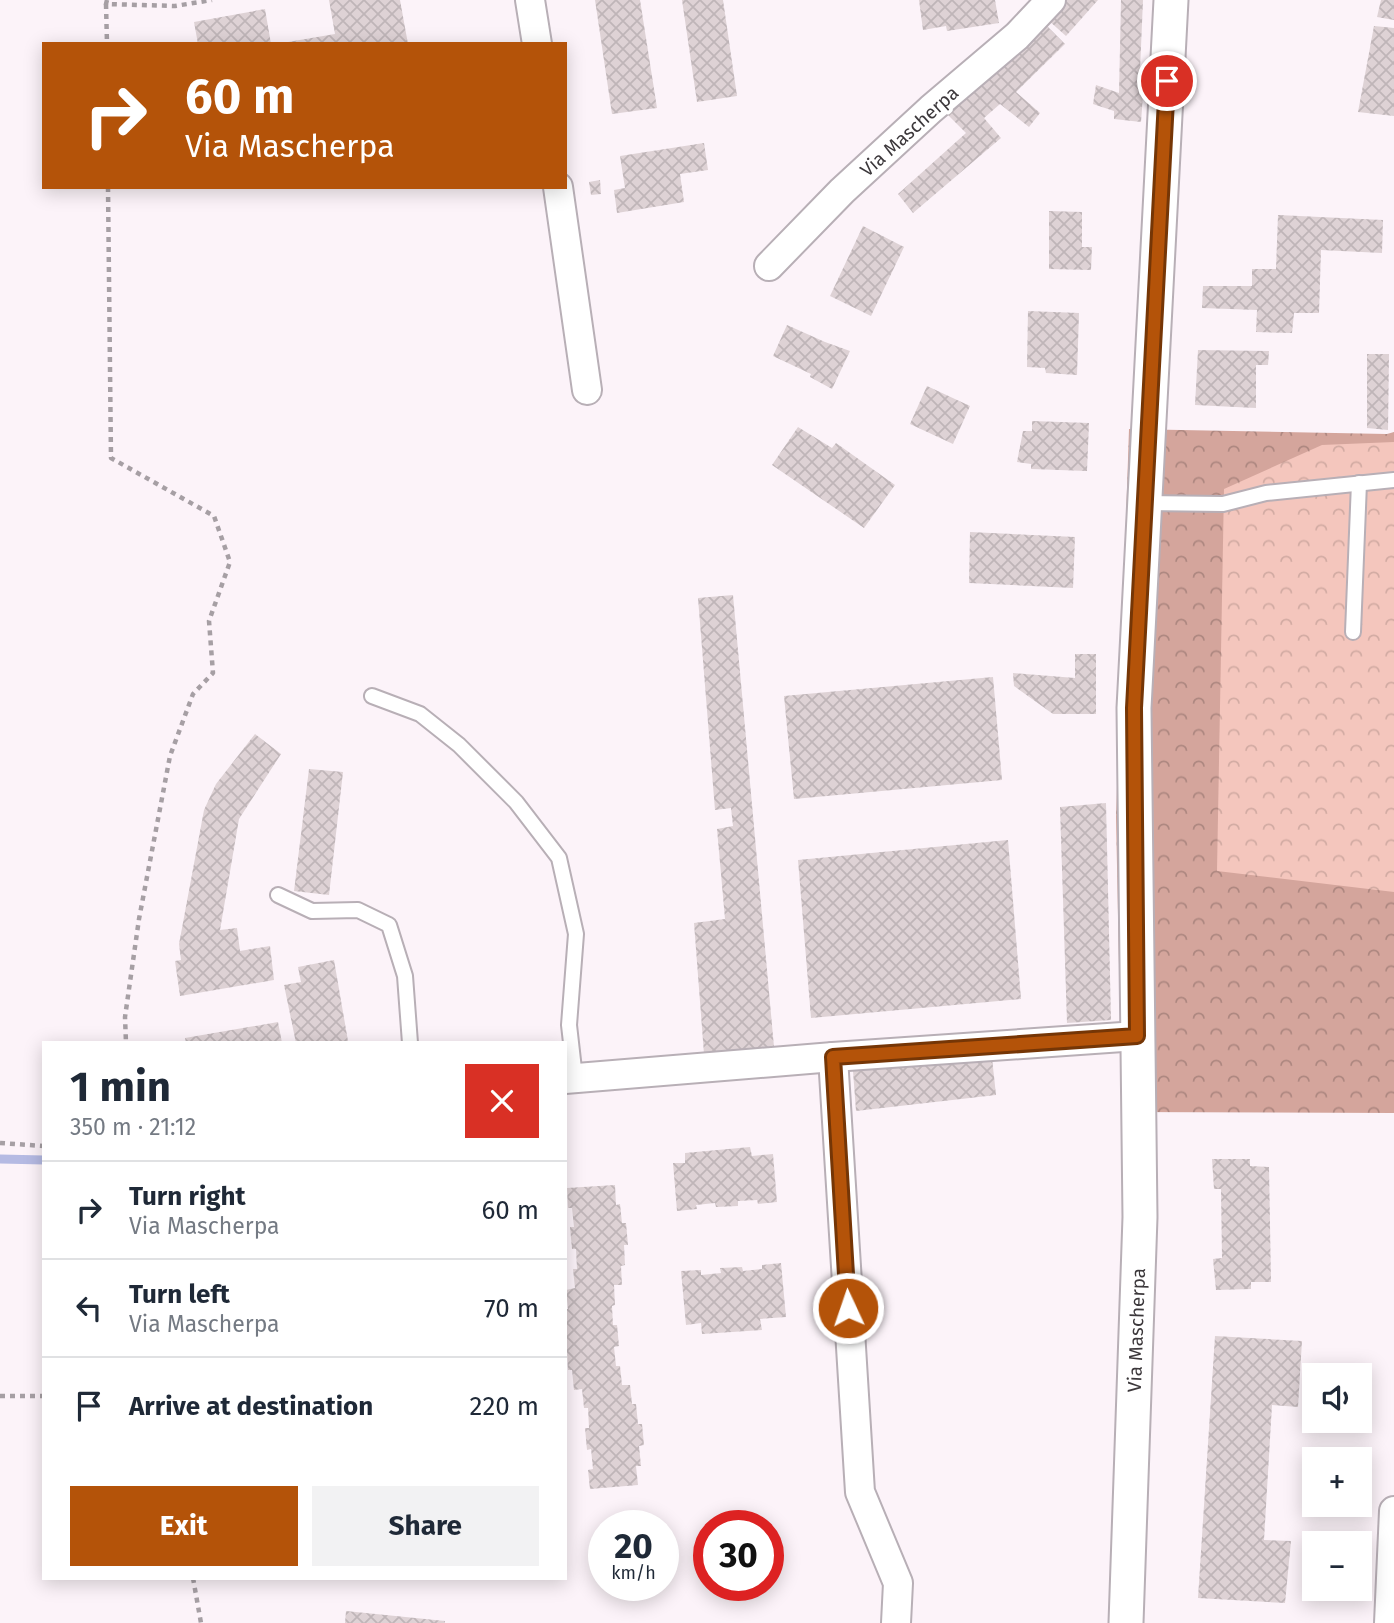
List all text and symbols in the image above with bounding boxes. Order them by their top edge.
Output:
pin [1137,51,1197,111]
icon: arrive [1148,62,1186,100]
text: 60 m [185,67,294,126]
icon: right [70,70,161,161]
street label: Via Mascherpa [855,81,963,182]
text: Via Mascherpa [185,127,395,165]
text: 1 min [70,1062,171,1112]
button: close [465,1064,539,1138]
text: 350 m · 21:12 [70,1113,196,1141]
text: Turn right [129,1181,246,1212]
icon: right [70,1191,108,1229]
text: 60 m [481,1195,539,1226]
text: Via Mascherpa [129,1212,280,1240]
street label: Via Mascherpa [1123,1267,1150,1393]
position arrow [811,1271,885,1345]
text: Turn left [129,1279,230,1310]
icon: left [70,1289,108,1327]
text: 70 m [484,1293,539,1324]
text: Via Mascherpa [129,1310,280,1338]
map controls [1302,1363,1372,1601]
button: sound [1302,1363,1372,1433]
icon: arrive [70,1387,108,1425]
text: Arrive at destination [129,1391,373,1422]
text: 220 m [470,1391,539,1422]
button: + [1302,1447,1372,1517]
button: Exit [70,1486,298,1566]
button: Share [312,1486,539,1566]
speed limit sign: 30 [693,1510,784,1601]
text: 20 [614,1525,653,1567]
button: − [1302,1531,1372,1601]
text: km/h [611,1562,656,1584]

